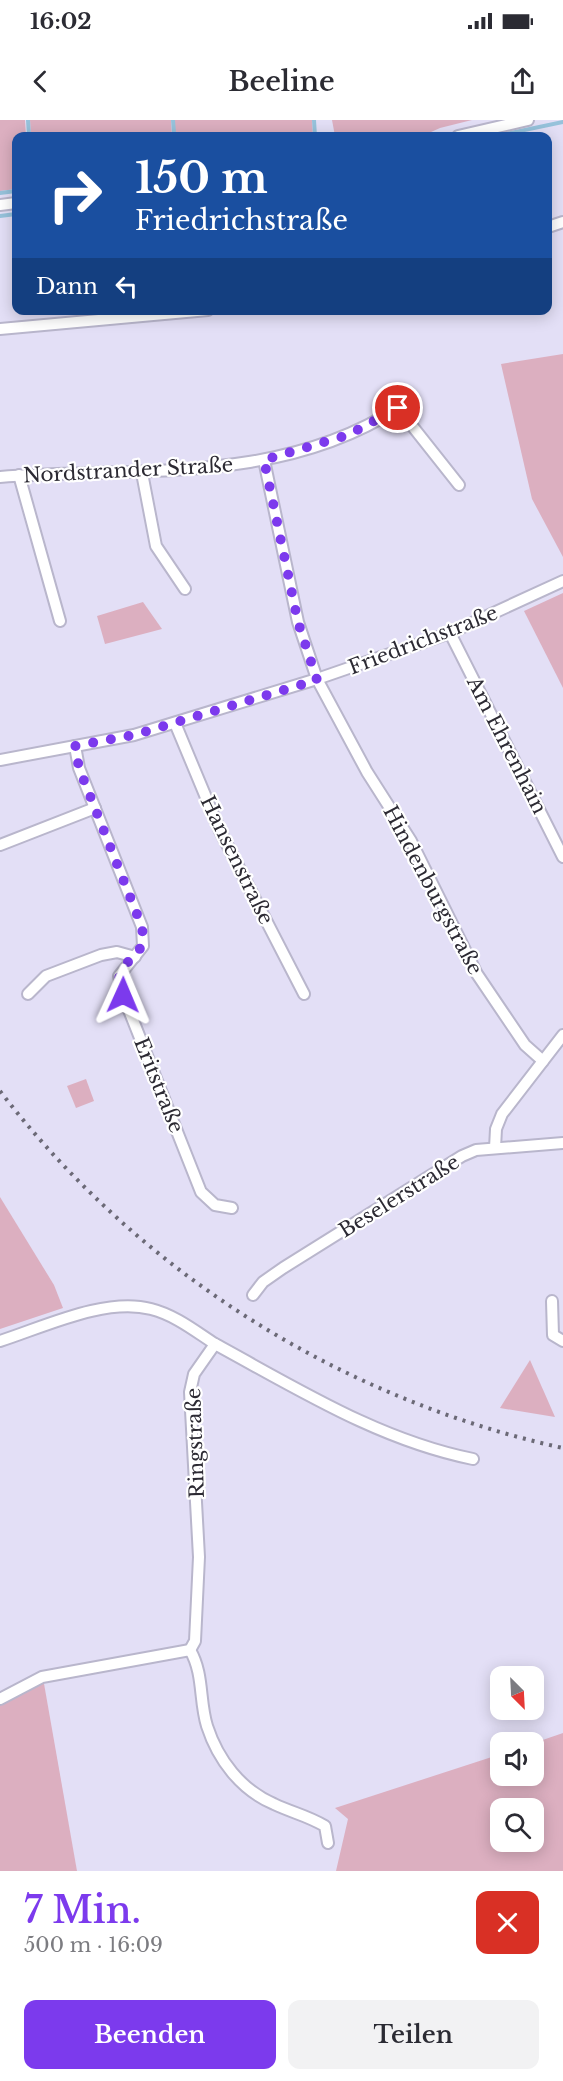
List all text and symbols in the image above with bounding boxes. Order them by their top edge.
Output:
text: 16:02 [30,8,92,35]
icon: back [24,65,57,98]
text: Beeline [228,65,335,98]
icon: share [506,65,539,98]
text: 150 m [135,152,268,204]
icon: right [36,156,114,234]
text: Friedrichstraße [135,204,348,237]
icon: left [110,270,143,303]
text: Dann [36,273,98,300]
pin [372,382,423,433]
icon: arrive [381,391,414,424]
street label: Nordstrander Straße [22,453,234,487]
street label: Friedrichstraße [345,601,501,679]
street label: Am Ehrenhain [462,671,552,818]
street label: Hansenstraße [196,792,278,928]
street label: Hindenburgstraße [378,801,488,979]
position arrow [91,963,155,1027]
street label: Eritstraße [129,1034,189,1136]
street label: Beselerstraße [334,1149,464,1243]
street label: Ringstraße [181,1387,209,1499]
north arrow [490,1666,544,1720]
map controls [490,1666,544,1852]
button: sound [490,1732,544,1786]
button: search [490,1798,544,1852]
text: 7 Min. [24,1888,141,1933]
button: close [476,1891,539,1954]
text: 500 m · 16:09 [24,1933,163,1957]
button: Beenden [24,2000,276,2069]
button: Teilen [288,2000,539,2069]

